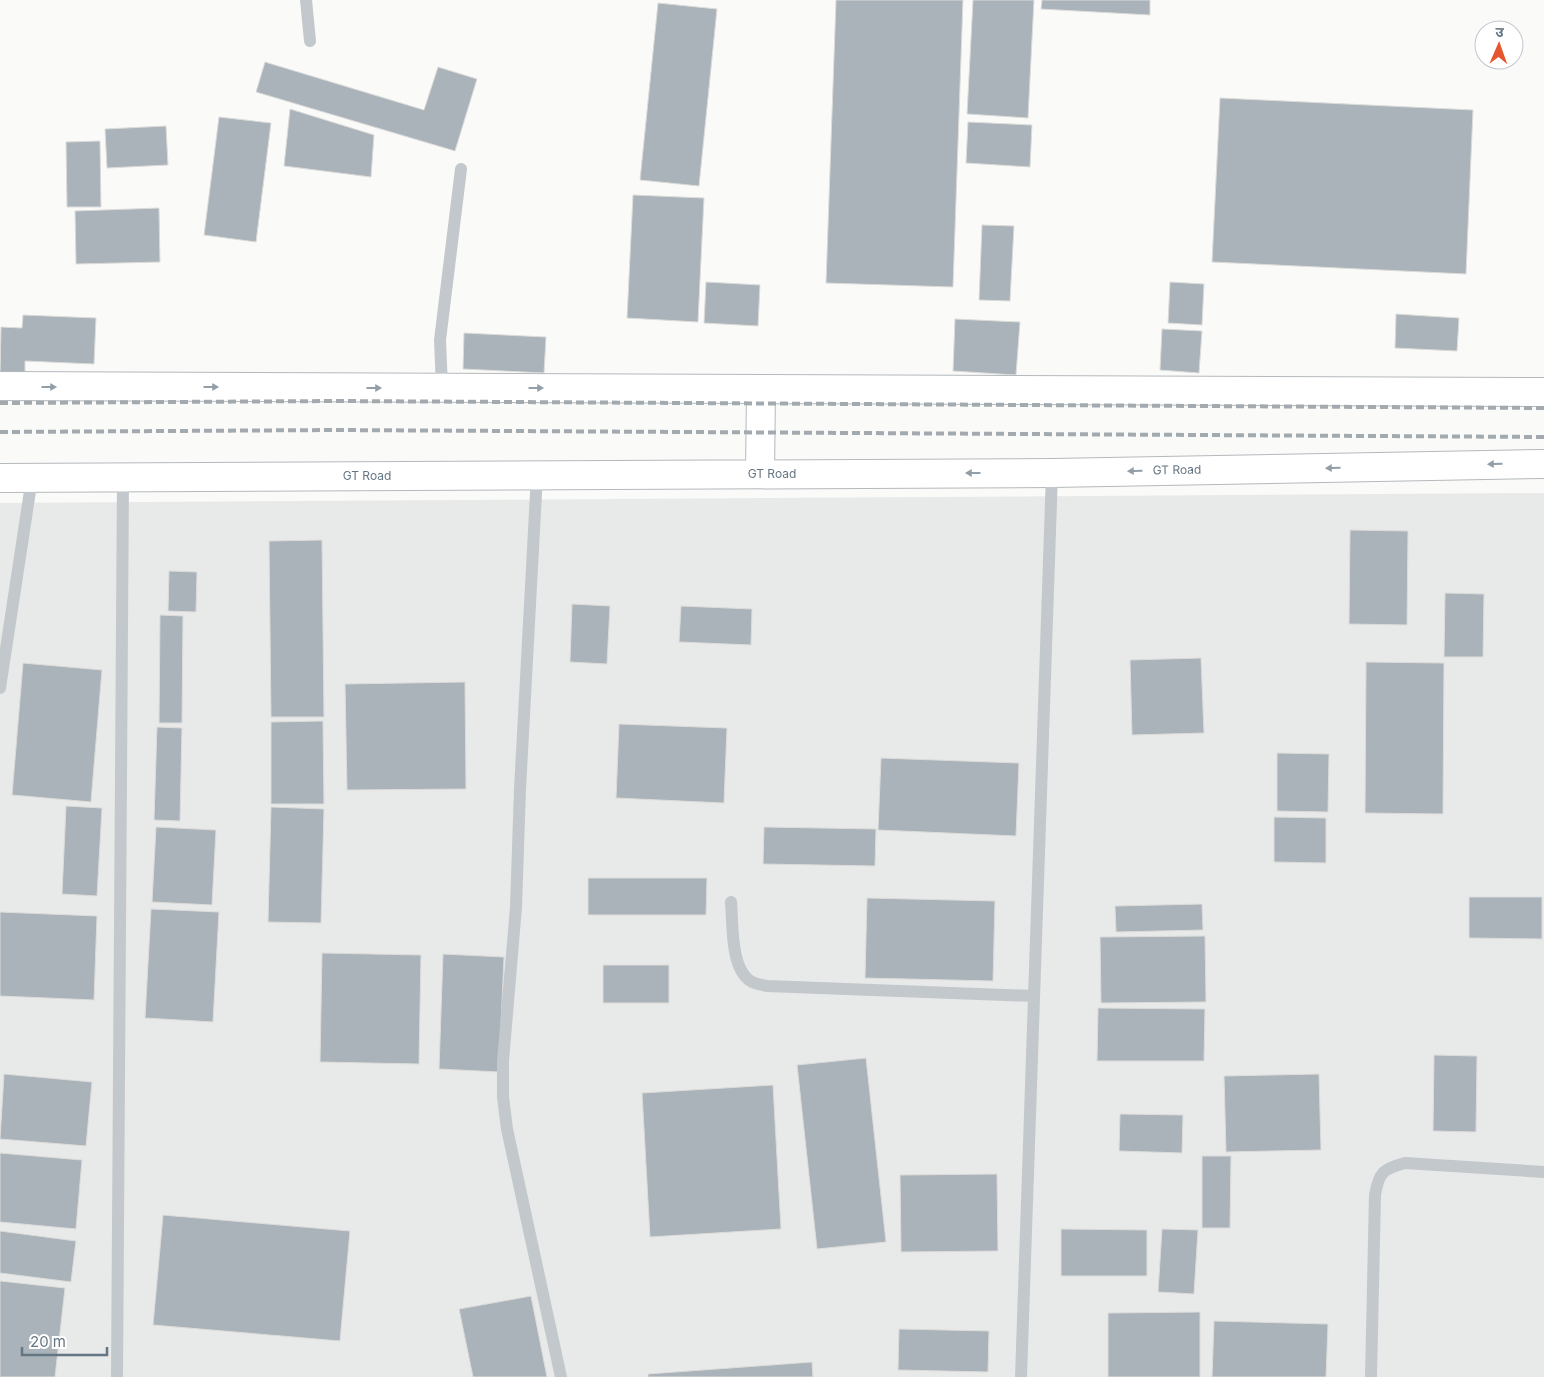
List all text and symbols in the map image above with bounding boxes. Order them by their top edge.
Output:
north arrow [1474,20,1524,70]
text: उ [1495,23,1505,40]
one-way arrow [41,383,57,391]
one-way arrow [203,383,219,391]
one-way arrow [366,384,382,392]
one-way arrow [528,384,544,392]
one-way arrow [1487,461,1503,469]
street label: GT Road [1153,462,1201,477]
one-way arrow [1325,464,1341,472]
street label: GT Road [748,466,796,481]
one-way arrow [1127,467,1143,475]
street label: GT Road [343,468,391,483]
one-way arrow [965,469,981,477]
scale bar [22,1324,108,1356]
text: 20 m [30,1332,66,1351]

